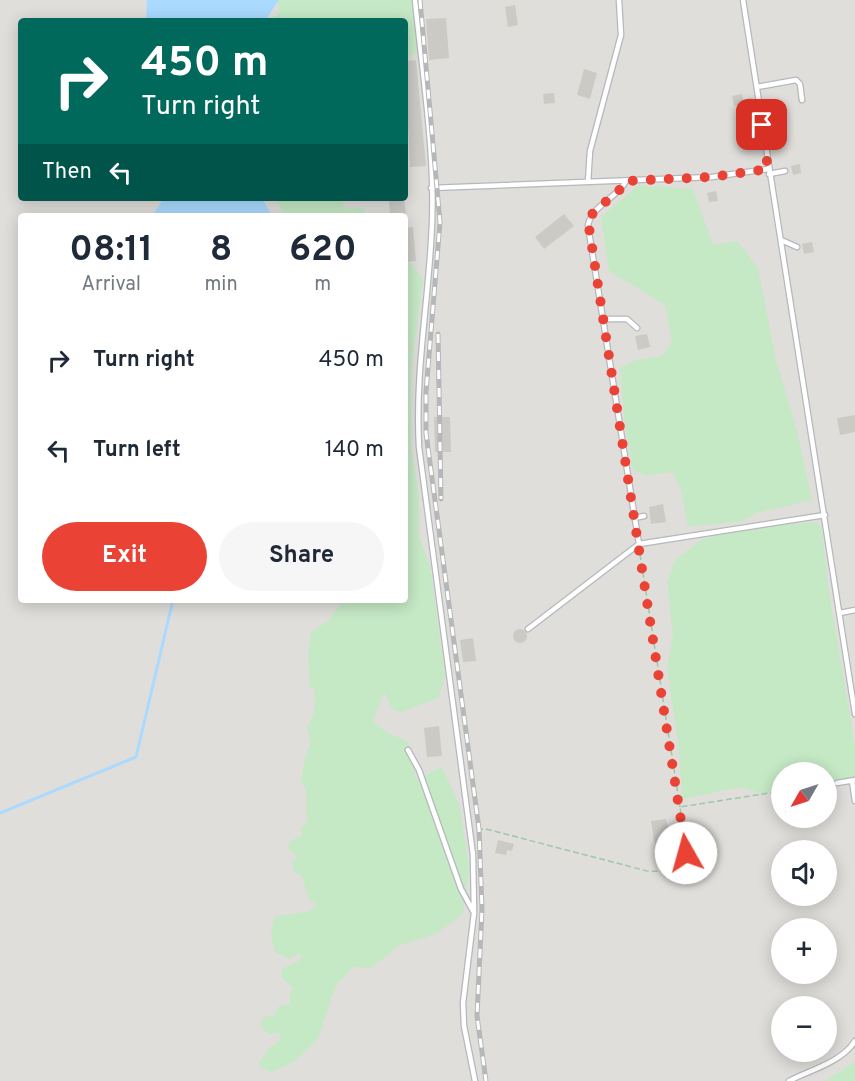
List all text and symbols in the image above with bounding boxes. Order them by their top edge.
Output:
text: 450 m [141,38,268,91]
icon: right [42,42,120,120]
text: Turn right [141,90,260,124]
pin [736,99,787,150]
icon: arrive [745,108,778,141]
icon: left [104,156,137,189]
text: Then [42,159,92,186]
text: 08:11 [69,228,153,274]
text: 8 [210,228,232,274]
text: 620 [289,228,357,274]
text: Arrival [81,272,141,298]
text: min [204,272,238,298]
text: m [314,272,331,298]
icon: right [42,344,75,377]
text: Turn right [93,347,195,374]
text: 450 m [319,347,384,374]
icon: left [42,434,75,467]
text: Turn left [93,437,181,464]
text: 140 m [325,437,384,464]
button: Exit [42,522,207,591]
button: Share [219,522,384,591]
north arrow [771,762,837,828]
map controls [771,762,837,1062]
position arrow [654,821,718,885]
button: sound [771,840,837,906]
button: + [771,918,837,984]
button: − [771,996,837,1062]

